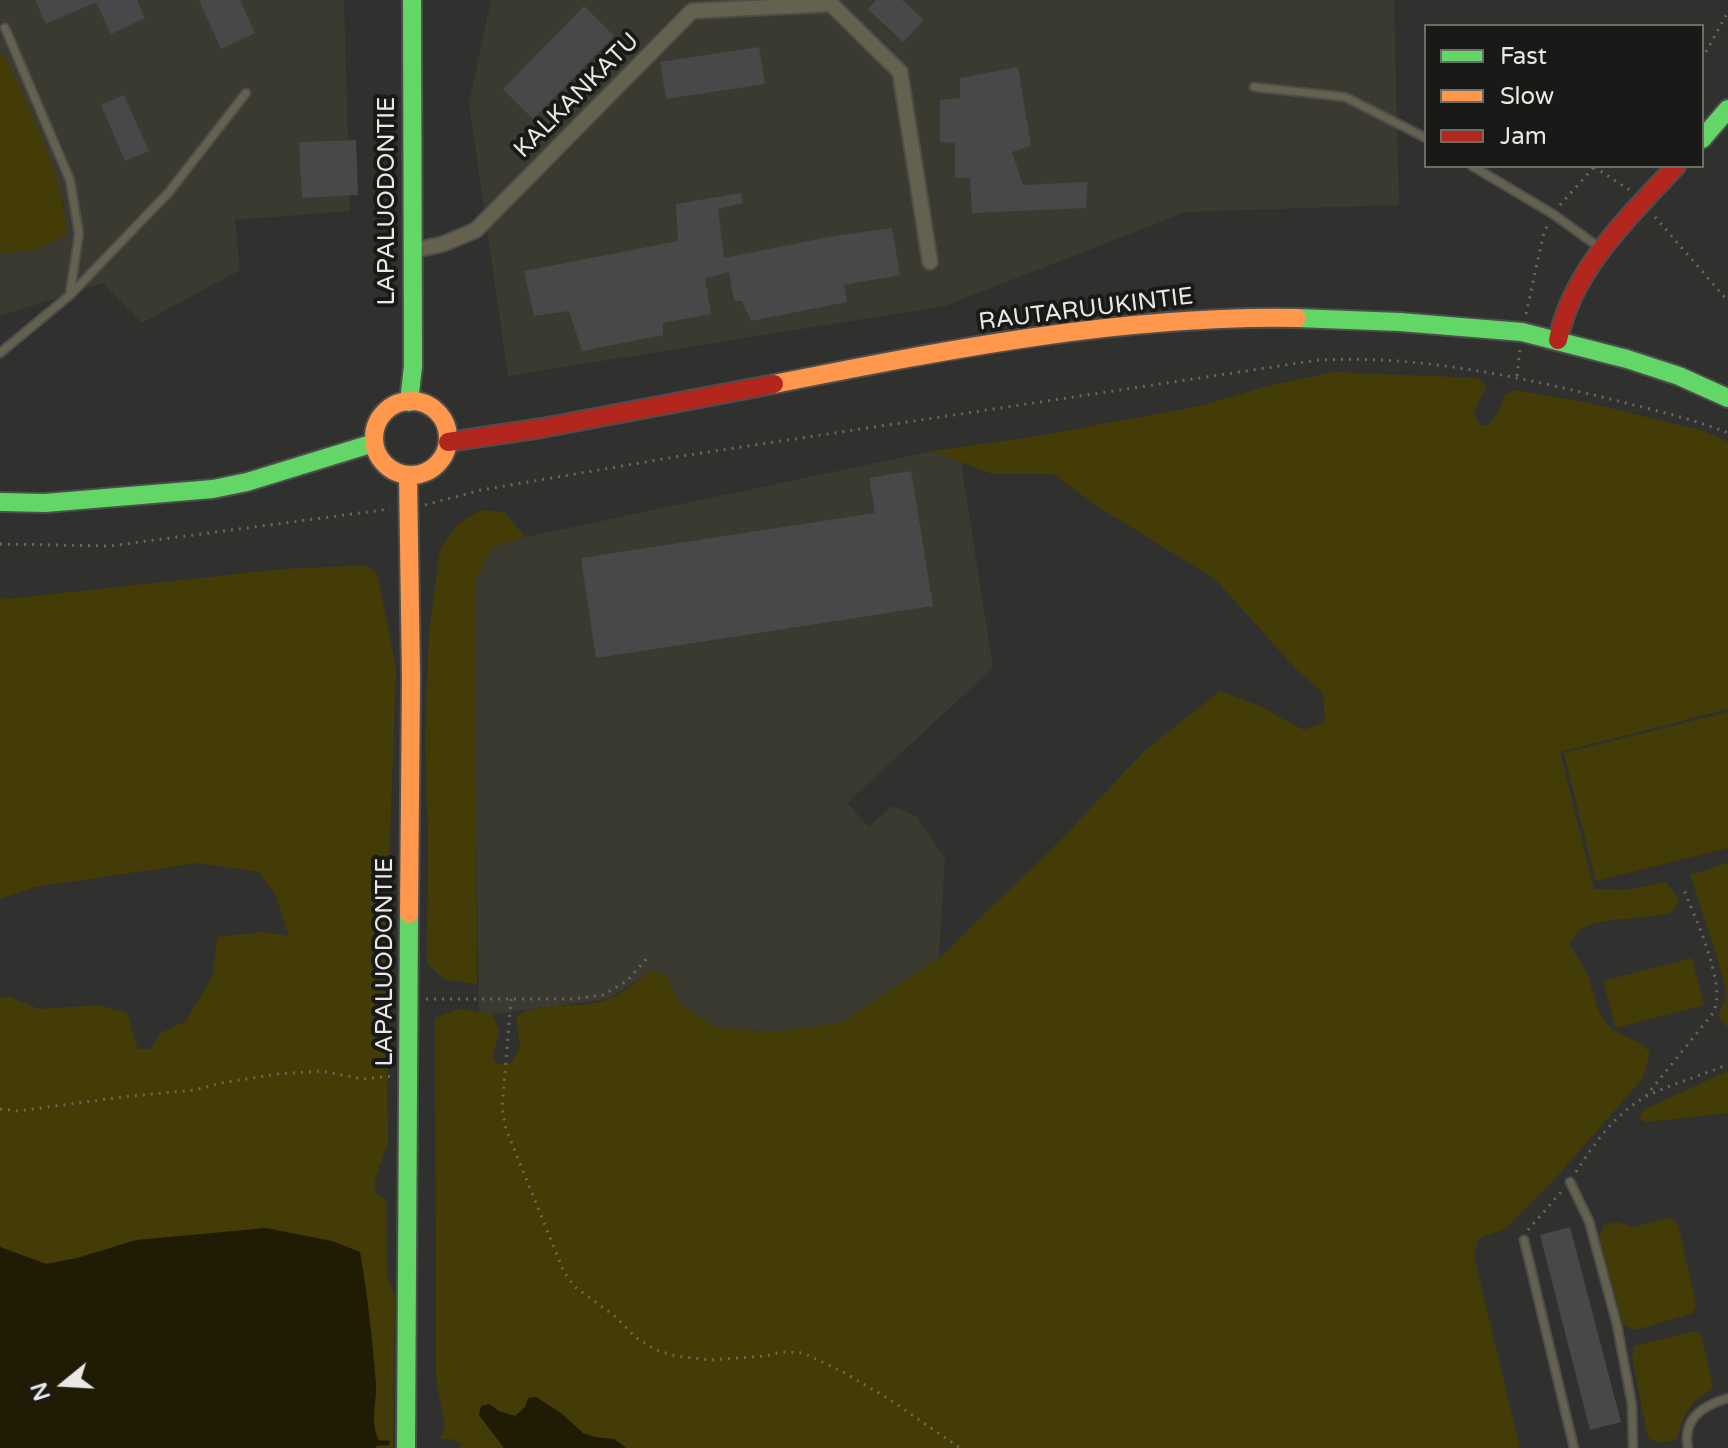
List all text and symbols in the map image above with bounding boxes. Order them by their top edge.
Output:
legend [1424,24,1704,168]
street label: KALKANKATU [509,28,645,164]
text: Fast [1500,42,1547,71]
text: Slow [1500,82,1554,111]
street label: LAPALUODONTIE [374,97,402,305]
text: Jam [1500,122,1547,151]
street label: RAUTARUUKINTIE [977,283,1195,337]
street label: LAPALUODONTIE [372,858,400,1066]
north arrow [24,1344,104,1424]
text: N [26,1379,56,1404]

